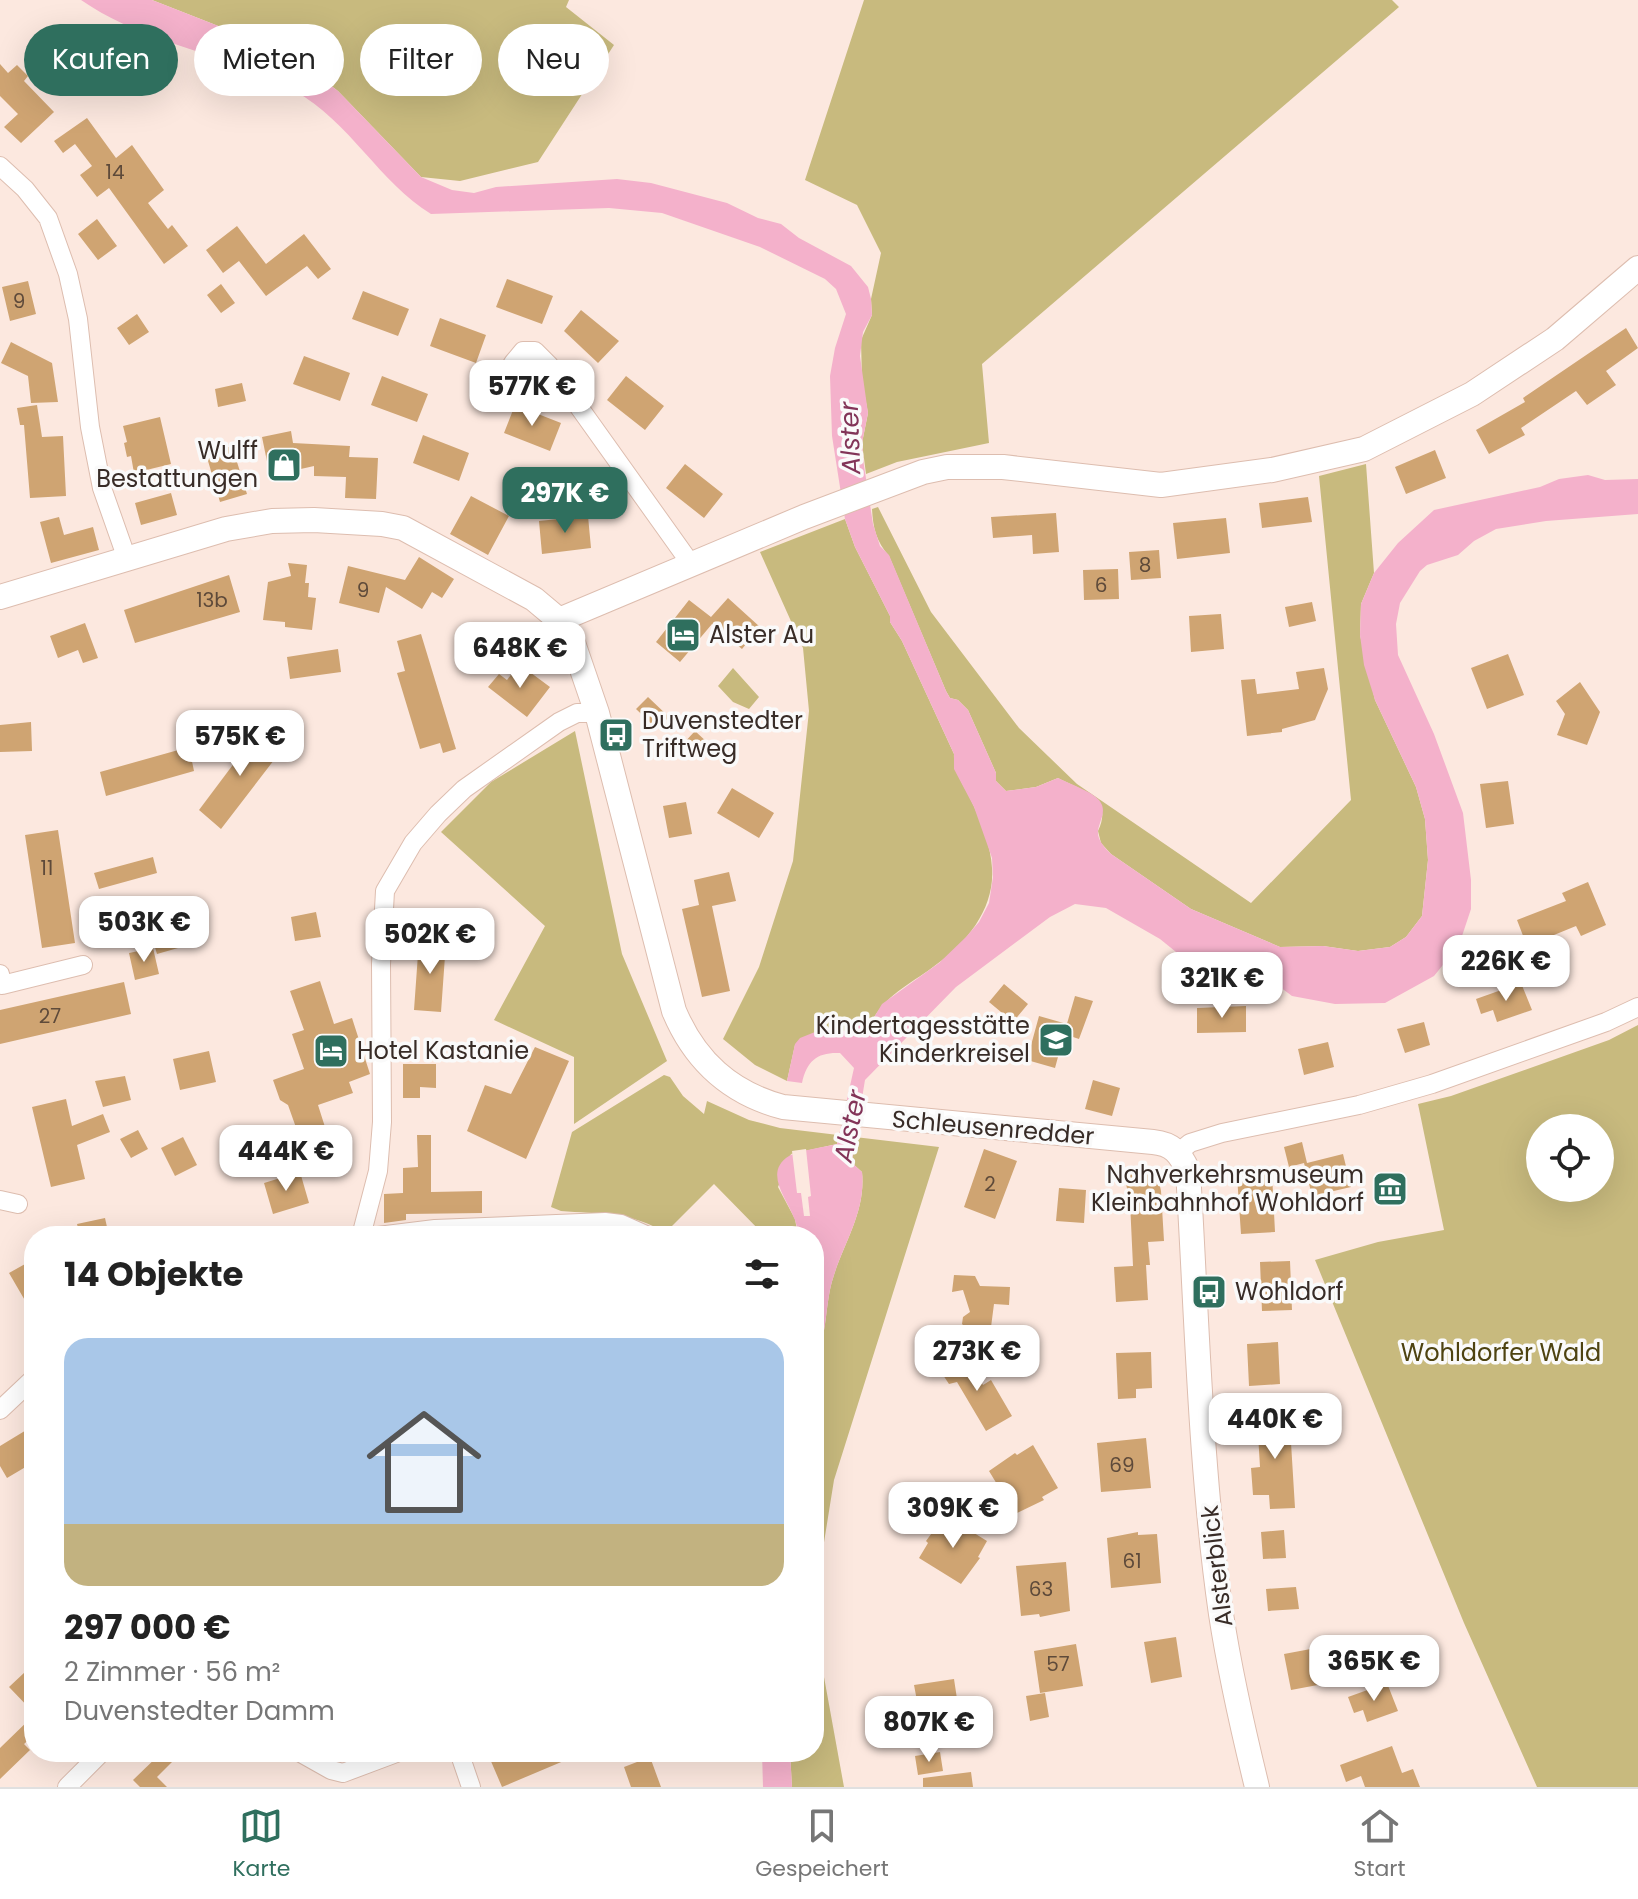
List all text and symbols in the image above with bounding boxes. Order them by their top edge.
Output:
chip: Kaufen [24,24,178,96]
chip: Mieten [194,24,344,96]
chip: Filter [360,24,482,96]
chip: Neu [498,24,609,96]
house number: 14 [106,158,124,186]
house number: 9 [13,287,25,315]
pin: 577K € [467,360,597,428]
text: 577K € [487,368,577,404]
water label: Alster [831,400,869,476]
place label: Wulff Bestattungen [96,434,258,495]
shop icon: Wulff Bestattungen [265,446,303,484]
pin: 297K € [500,467,630,535]
text: 297K € [520,475,610,511]
house number: 8 [1139,551,1151,579]
house number: 6 [1095,571,1107,599]
house number: 9 [357,576,369,604]
house number: 13b [196,586,228,614]
hotel icon: Alster Au [664,616,702,654]
place label: Alster Au [709,618,814,651]
pin: 648K € [455,622,585,690]
text: 648K € [472,630,568,666]
place label: Duvenstedter Triftweg [642,704,803,765]
pin: 575K € [175,710,305,778]
bus stop icon: Duvenstedter Triftweg [597,716,635,754]
text: 575K € [194,718,286,754]
house number: 11 [41,854,53,882]
pin: 503K € [79,896,209,964]
text: 503K € [97,904,191,940]
pin: 502K € [365,908,495,976]
text: 502K € [383,916,477,952]
pin: 226K € [1441,935,1571,1003]
text: 226K € [1461,943,1551,979]
pin: 321K € [1157,952,1287,1020]
text: 321K € [1180,960,1264,996]
house number: 27 [39,1002,61,1030]
place label: Kindertagesstätte Kinderkreisel [816,1009,1030,1070]
school or university icon: Kindertagesstätte Kinderkreisel [1037,1021,1075,1059]
hotel icon: Hotel Kastanie [312,1032,350,1070]
place label: Hotel Kastanie [357,1034,529,1067]
water label: Alster [825,1085,875,1166]
street label: Schleusenredder [890,1102,1096,1153]
map controls [1526,1114,1614,1202]
button: locate [1526,1114,1614,1202]
pin: 444K € [221,1125,351,1193]
text: 444K € [237,1133,335,1169]
place label: Nahverkehrsmuseum Kleinbahnhof Wohldorf [1091,1158,1364,1219]
house number: 2 [984,1170,996,1198]
museum icon: Nahverkehrsmuseum Kleinbahnhof Wohldorf [1371,1170,1409,1208]
text: 14 Objekte [64,1250,244,1298]
icon: filters [740,1252,784,1296]
bus stop icon: Wohldorf [1190,1273,1228,1311]
place label: Wohldorf [1235,1275,1344,1308]
pin: 273K € [912,1325,1042,1393]
text: 273K € [933,1333,1021,1369]
park label: Wohldorfer Wald [1401,1336,1601,1369]
icon: home [352,1390,496,1534]
pin: 440K € [1210,1393,1340,1461]
text: 440K € [1227,1401,1323,1437]
house number: 69 [1109,1451,1135,1479]
pin: 309K € [888,1482,1018,1550]
text: 309K € [906,1490,1000,1526]
street label: Alsterblick [1193,1503,1240,1629]
house number: 61 [1122,1547,1142,1575]
house number: 63 [1029,1575,1053,1603]
text: 297 000 € [64,1603,231,1651]
pin: 365K € [1309,1635,1439,1703]
text: 365K € [1327,1643,1421,1679]
house number: 57 [1046,1650,1070,1678]
text: 2 Zimmer · 56 m² [64,1654,280,1690]
text: Duvenstedter Damm [64,1693,335,1729]
pin: 807K € [864,1696,994,1764]
text: 807K € [883,1704,975,1740]
tab: Karte [232,1804,290,1885]
tab: Gespeichert [755,1804,889,1885]
tab: Start [1354,1804,1406,1885]

